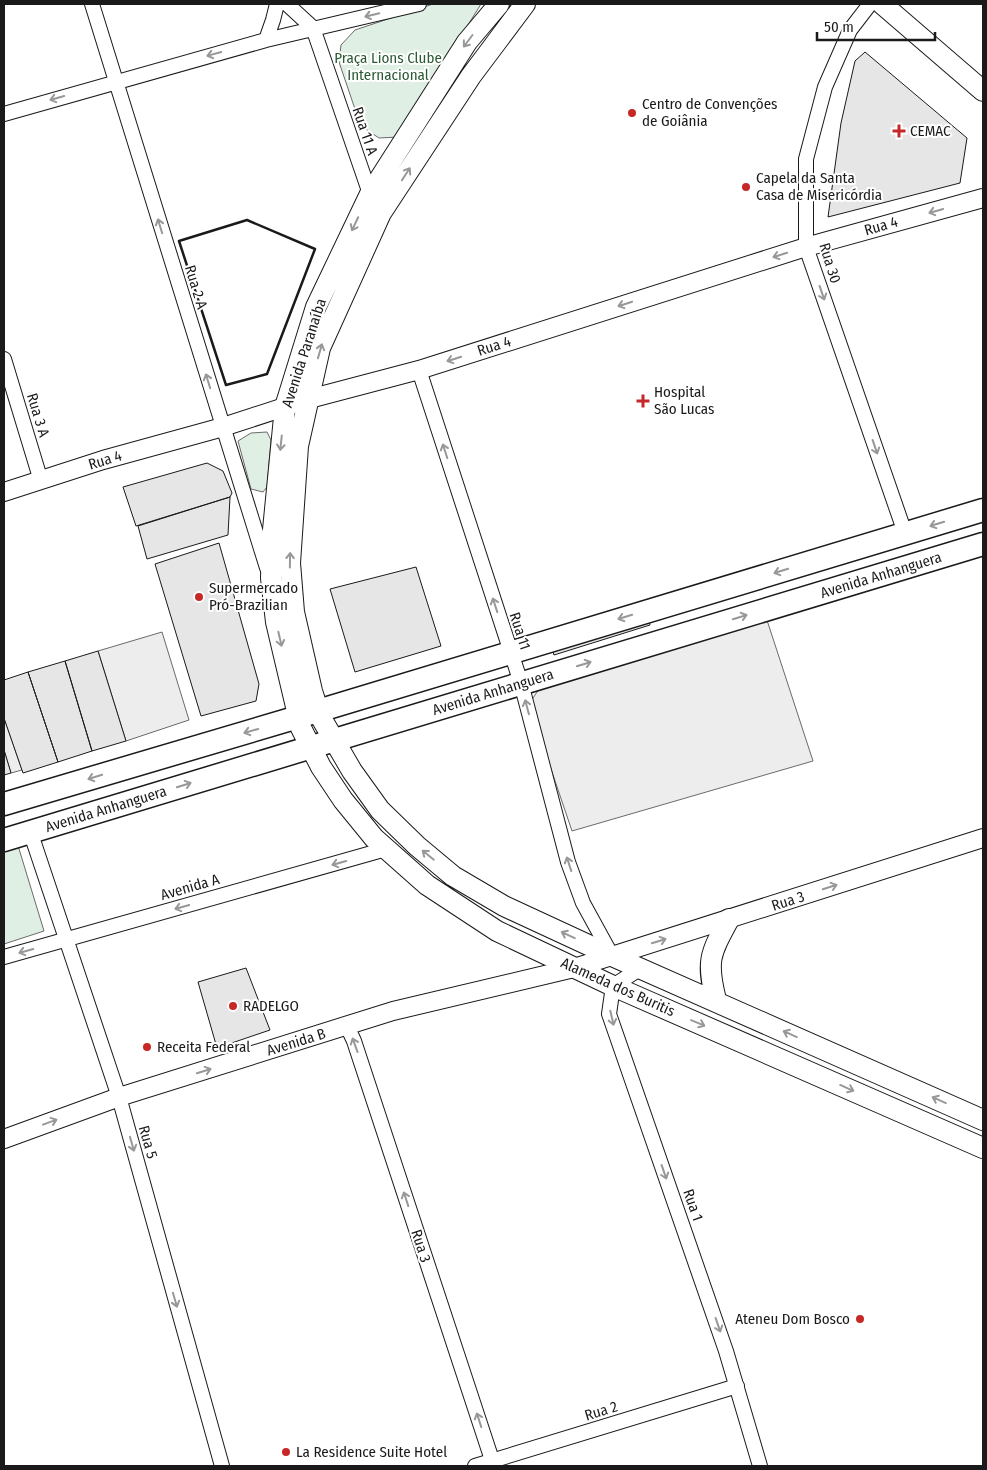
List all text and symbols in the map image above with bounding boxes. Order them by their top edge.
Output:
scale bar [817,10,934,42]
one-way arrow [364,11,380,20]
text: 50 m [824,18,854,36]
one-way arrow [463,34,474,47]
park label: Praça Lions Clube Internacional [334,49,442,84]
one-way arrow [206,50,222,59]
one-way arrow [50,94,66,103]
place label: Centro de Convenções de Goiânia [642,95,778,130]
street label: Rua 11 A [348,105,382,158]
marker: Centro de Convenções de Goiânia [626,107,638,119]
place label: CEMAC [910,122,951,140]
marker: CEMAC [892,124,906,138]
one-way arrow [402,168,412,182]
place label: Capela da Santa Casa de Misericórdia [756,169,882,204]
marker: Capela da Santa Casa de Misericórdia [740,181,752,193]
one-way arrow [929,206,945,216]
street label: Rua 4 [862,213,900,239]
one-way arrow [350,216,360,231]
one-way arrow [155,218,164,234]
street label: Rua 30 [815,241,845,285]
one-way arrow [772,251,788,261]
street label: Rua 2 A [181,263,211,311]
one-way arrow [818,285,827,300]
street label: Avenida Paranaíba [278,296,330,410]
one-way arrow [618,300,634,310]
street label: Rua 4 [475,332,513,360]
one-way arrow [316,344,325,360]
one-way arrow [446,355,462,364]
one-way arrow [203,373,213,389]
place label: Hospital São Lucas [654,383,714,418]
street label: Rua 3 A [23,391,53,439]
marker: Hospital São Lucas [636,394,650,408]
one-way arrow [276,434,286,450]
one-way arrow [871,438,880,454]
one-way arrow [440,443,449,459]
street label: Rua 4 [86,446,124,474]
one-way arrow [929,519,945,529]
street label: Avenida Anhanguera [818,548,944,602]
one-way arrow [285,553,295,569]
one-way arrow [773,566,789,576]
place label: Supermercado Pró-Brazilian [209,579,298,614]
marker: Supermercado Pró-Brazilian [193,591,205,603]
one-way arrow [489,598,499,614]
street label: Rua 11 [506,610,534,652]
one-way arrow [731,612,747,622]
one-way arrow [618,613,634,623]
one-way arrow [276,630,285,646]
one-way arrow [576,659,592,669]
street label: Avenida Anhanguera [430,665,556,719]
one-way arrow [522,700,531,716]
one-way arrow [243,726,259,736]
one-way arrow [87,772,103,782]
one-way arrow [176,779,192,789]
street label: Avenida Anhanguera [43,782,169,836]
one-way arrow [421,849,434,860]
one-way arrow [564,857,574,873]
one-way arrow [331,858,347,868]
street label: Avenida A [158,870,222,904]
one-way arrow [822,882,838,891]
street label: Rua 3 [769,887,807,915]
one-way arrow [175,902,191,912]
one-way arrow [561,930,576,940]
one-way arrow [650,936,666,946]
one-way arrow [19,946,35,956]
street label: Alameda dos Buritis [558,954,678,1020]
place label: RADELGO [243,997,299,1015]
marker: RADELGO [227,1000,239,1012]
one-way arrow [608,1010,617,1026]
one-way arrow [690,1019,705,1029]
street label: Avenida B [264,1025,328,1059]
one-way arrow [783,1028,798,1038]
place label: Receita Federal [157,1038,250,1056]
one-way arrow [350,1038,359,1053]
marker: Receita Federal [141,1041,153,1053]
one-way arrow [195,1065,211,1075]
one-way arrow [839,1084,854,1094]
one-way arrow [932,1095,947,1104]
one-way arrow [41,1117,57,1126]
street label: Rua 5 [135,1123,161,1161]
one-way arrow [127,1136,137,1152]
one-way arrow [660,1164,669,1179]
street label: Rua 1 [679,1187,707,1223]
one-way arrow [401,1192,410,1207]
street label: Rua 3 [407,1227,435,1265]
one-way arrow [171,1292,181,1308]
place label: Ateneu Dom Bosco [735,1310,850,1328]
marker: Ateneu Dom Bosco [854,1313,866,1325]
one-way arrow [713,1317,723,1333]
street label: Rua 2 [582,1397,620,1425]
one-way arrow [474,1413,483,1428]
place label: La Residence Suite Hotel [296,1443,447,1461]
marker: La Residence Suite Hotel [280,1446,292,1458]

